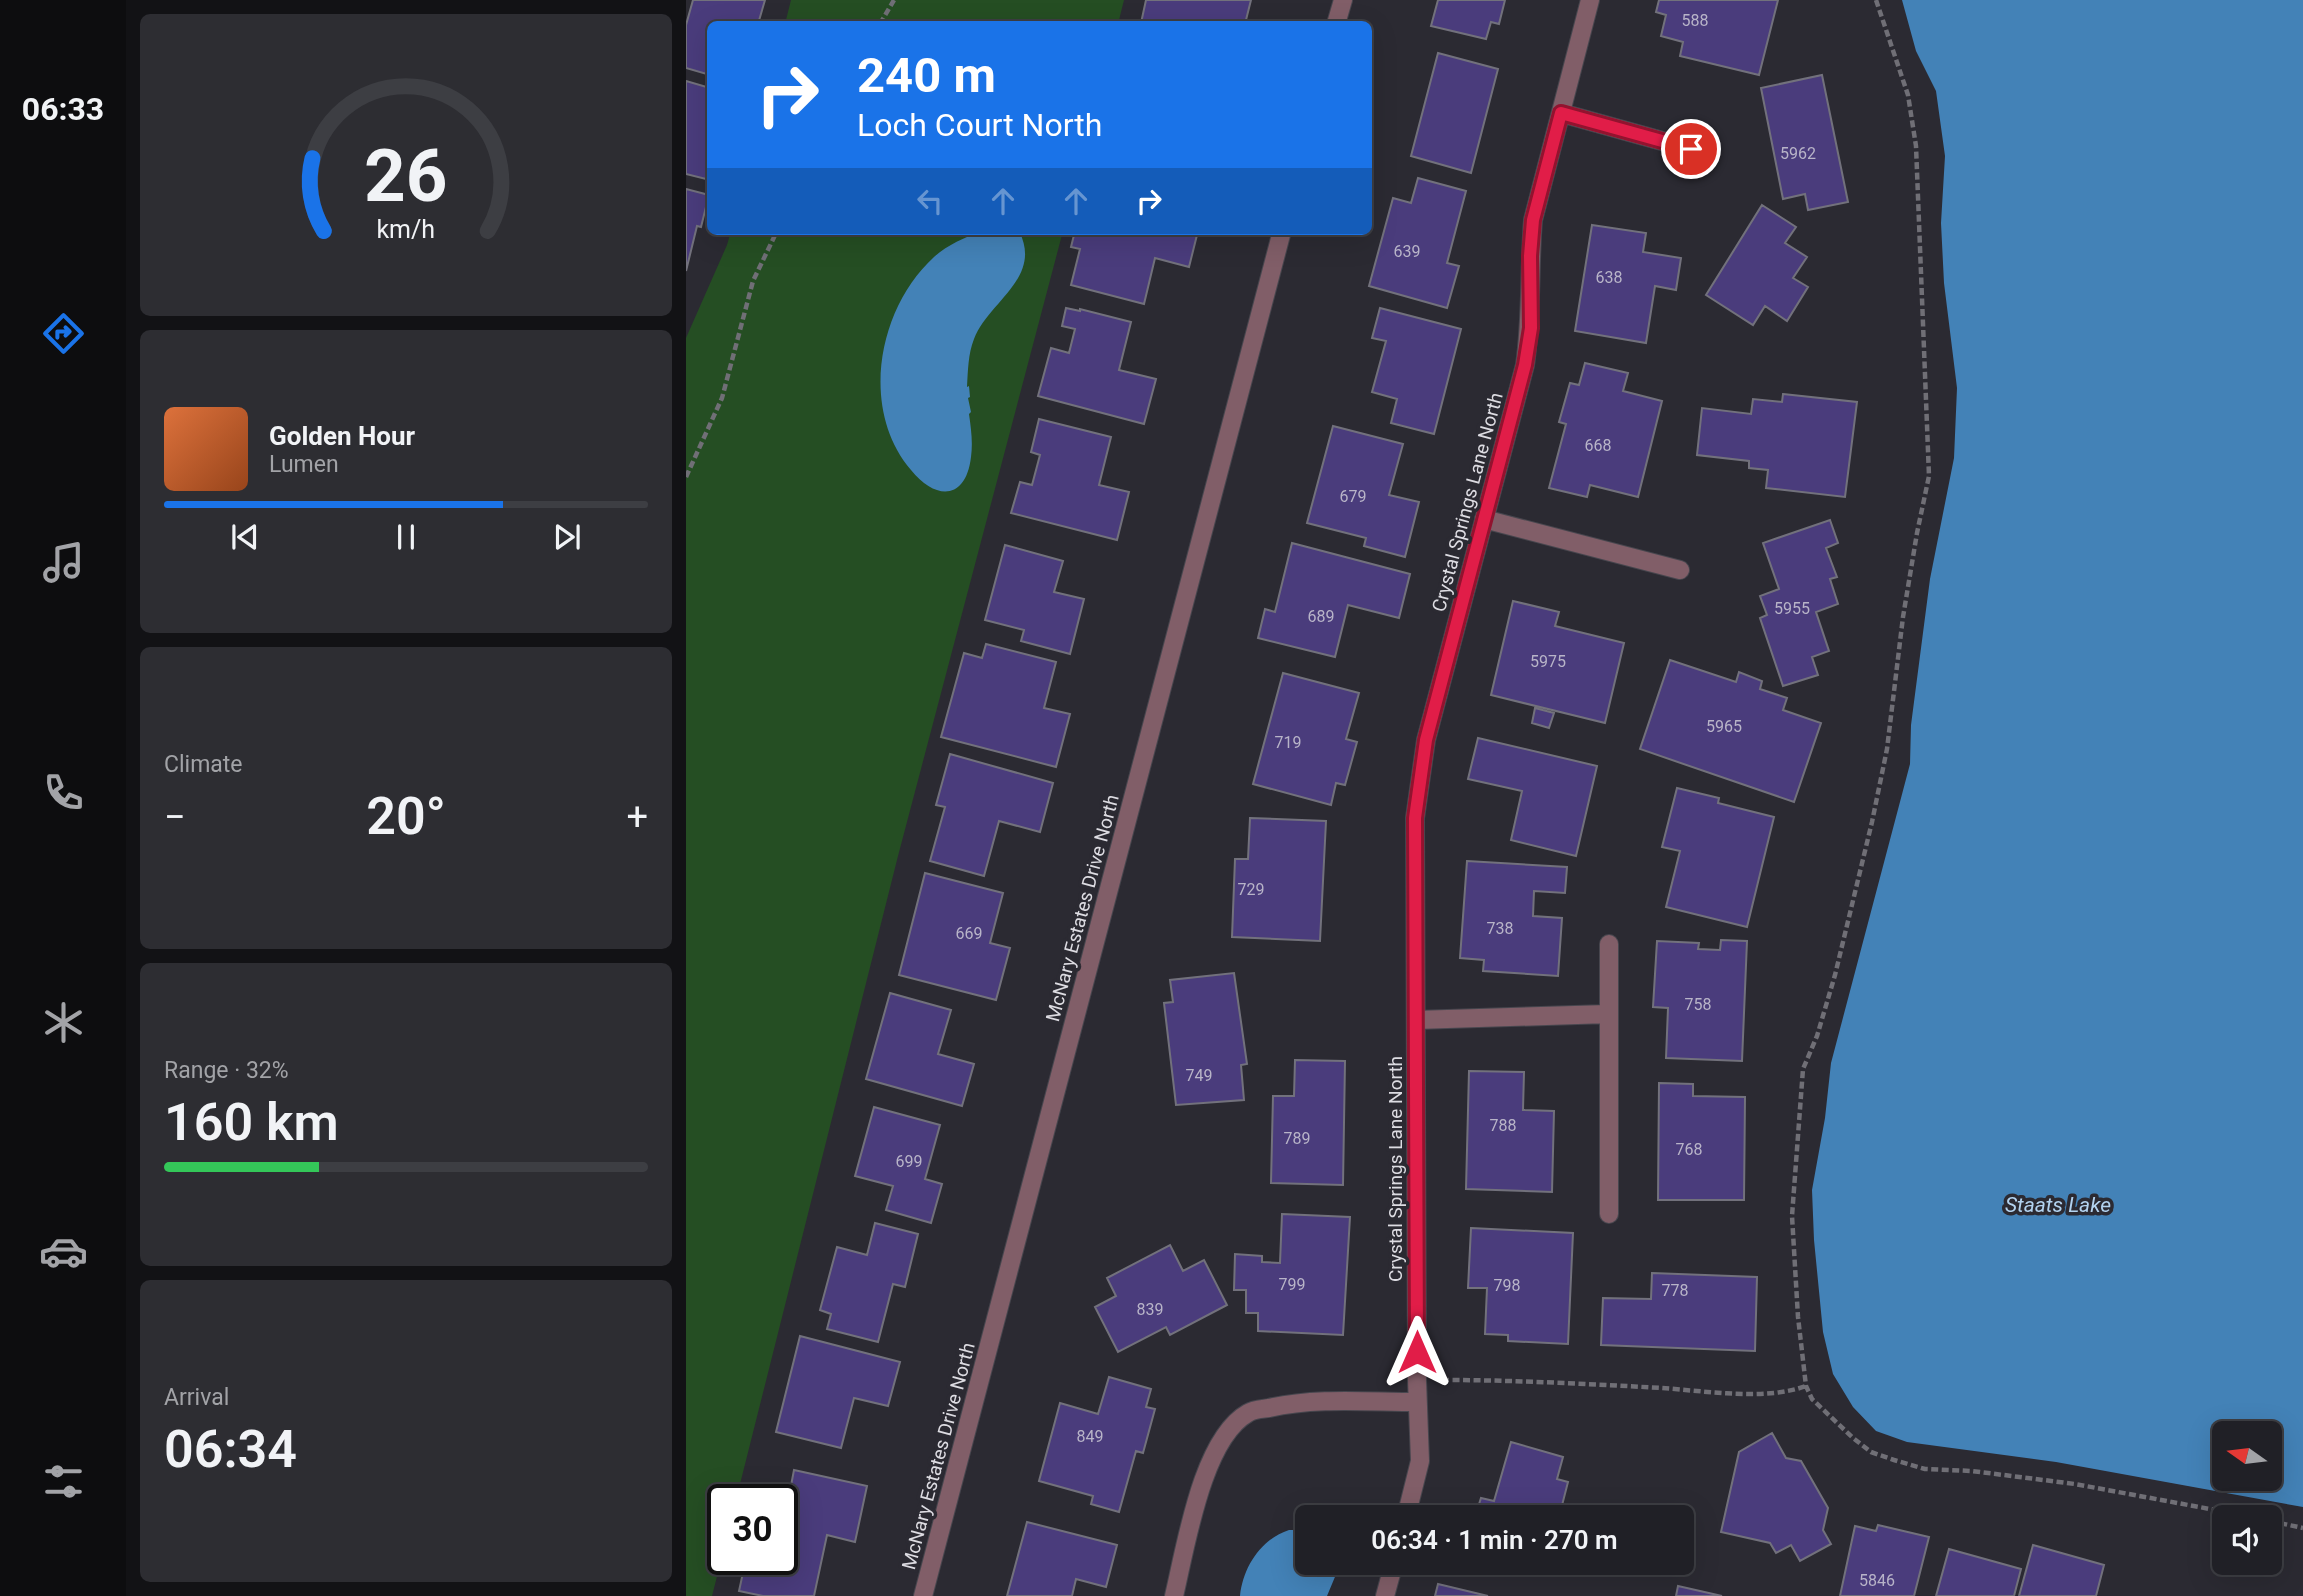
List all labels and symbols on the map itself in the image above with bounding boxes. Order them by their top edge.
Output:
house number: 588 [1682,11,1708,30]
pin [1661,119,1721,179]
house number: 5962 [1780,144,1816,163]
house number: 639 [1394,242,1420,261]
house number: 638 [1596,268,1622,287]
street label: Crystal Springs Lane North [1427,390,1508,614]
house number: 668 [1585,436,1611,455]
house number: 679 [1340,487,1366,506]
house number: 5955 [1774,599,1810,618]
house number: 689 [1308,607,1334,626]
house number: 5975 [1530,652,1566,671]
house number: 5965 [1706,717,1742,736]
house number: 719 [1275,733,1301,752]
street label: McNary Estates Drive North [1041,792,1124,1024]
house number: 729 [1238,880,1264,899]
house number: 738 [1487,919,1513,938]
house number: 669 [956,924,982,943]
house number: 758 [1685,995,1711,1014]
street label: Crystal Springs Lane North [1384,1056,1407,1282]
house number: 749 [1186,1066,1212,1085]
house number: 788 [1490,1116,1516,1135]
house number: 789 [1284,1129,1310,1148]
house number: 768 [1676,1140,1702,1159]
house number: 699 [896,1152,922,1171]
water label: Staats Lake [2005,1193,2111,1217]
house number: 799 [1279,1275,1305,1294]
house number: 798 [1494,1276,1520,1295]
house number: 778 [1662,1281,1688,1300]
house number: 839 [1137,1300,1163,1319]
position arrow [1380,1315,1454,1389]
street label: McNary Estates Drive North [897,1340,980,1572]
north arrow [2212,1421,2282,1491]
house number: 849 [1077,1427,1103,1446]
speed limit sign: 30 [707,1484,798,1575]
house number: 5846 [1859,1571,1895,1590]

